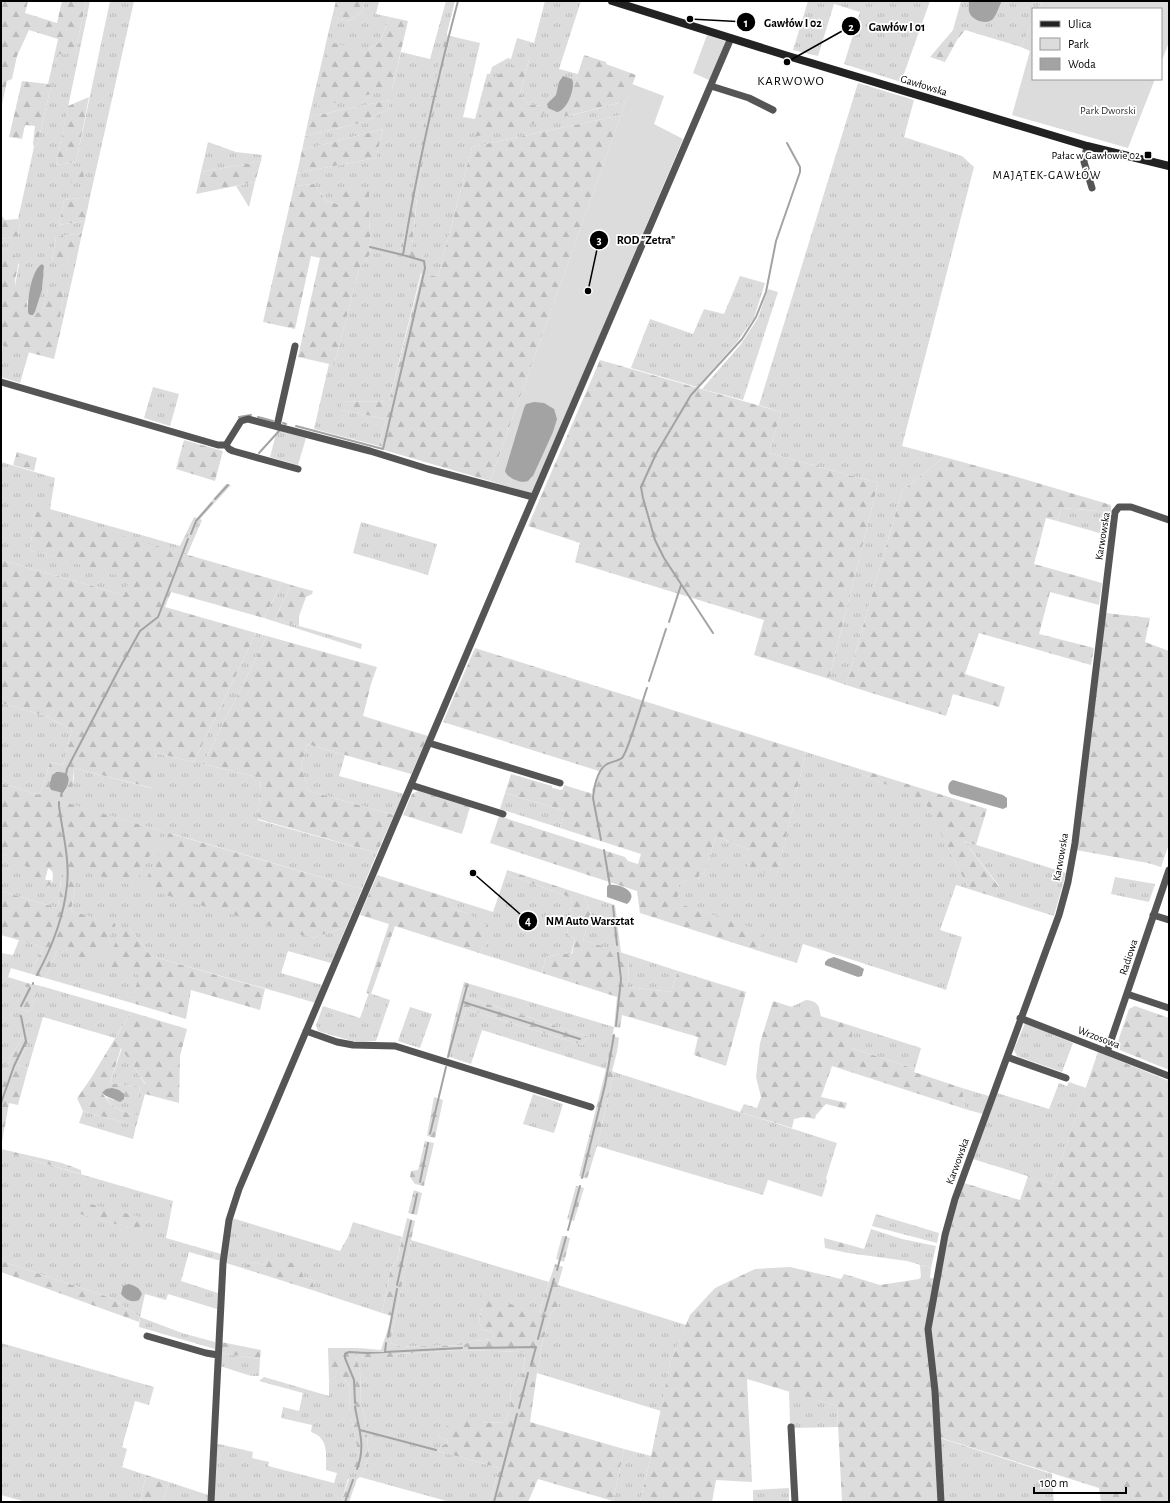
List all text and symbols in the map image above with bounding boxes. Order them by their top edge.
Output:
legend [1032,8,1162,80]
callout: Gawłów I 02 [736,10,830,34]
callout: Gawłów I 01 [841,14,933,38]
text: 1 [744,17,748,29]
text: Gawłów I 02 [764,17,822,29]
text: Ulica [1068,18,1092,30]
text: 2 [848,21,854,33]
text: Gawłów I 01 [869,21,925,33]
text: Park [1068,38,1089,50]
text: Woda [1068,58,1096,70]
street label: Gawłowska [899,73,949,98]
district label: KARWOWO [757,75,825,88]
park label: Park Dworski [1080,105,1136,116]
place label: Pałac w Gawłowie 02 [1052,150,1140,161]
marker: Pałac w Gawłowie 02 [1143,150,1153,160]
district label: MAJĄTEK-GAWŁÓW [992,168,1102,181]
callout: ROD "Zetra" [589,228,683,252]
text: 3 [596,234,602,246]
text: ROD "Zetra" [617,234,675,246]
street label: Karwowska [1093,511,1112,561]
street label: Karwowska [1051,832,1070,882]
callout: NM Auto Warsztat [518,909,642,933]
text: 4 [525,915,531,927]
text: NM Auto Warsztat [546,915,634,927]
street label: Radiowa [1118,938,1139,976]
street label: Wrzosowa [1076,1024,1121,1051]
street label: Karwowska [944,1137,971,1186]
scale bar [1034,1469,1126,1495]
text: 100 m [1040,1477,1068,1489]

